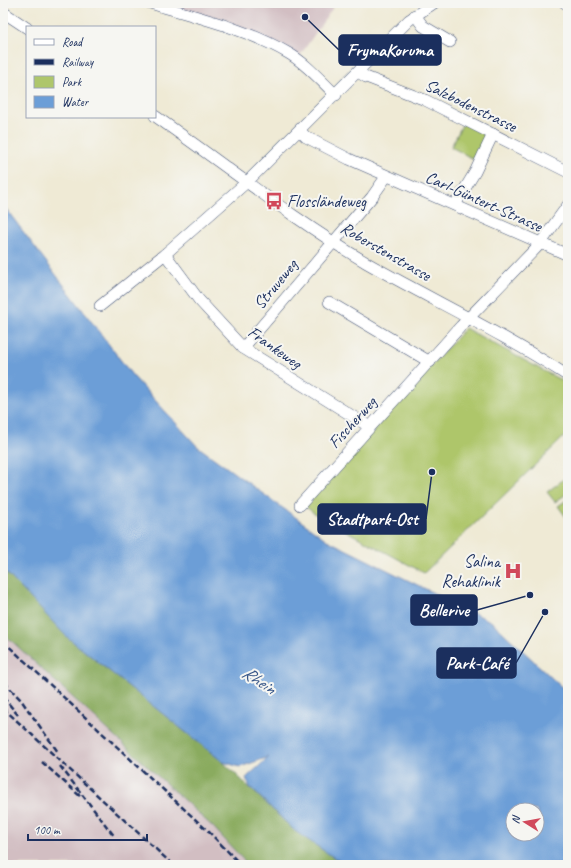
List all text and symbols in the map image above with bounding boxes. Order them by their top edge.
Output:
legend [26,26,156,118]
text: Road [62,34,84,50]
callout: FrymaKoruma [339,35,441,65]
text: FrymaKoruma [347,39,435,61]
text: Railway [62,54,94,70]
text: Park [62,74,83,90]
street label: Salzbodenstrasse [422,74,521,137]
text: Water [62,94,90,110]
street label: Carl-Güntert-Strasse [422,166,547,237]
bus stop icon: Flossländeweg [264,191,284,211]
place label: Flossländeweg [287,191,367,212]
street label: Roberstenstrasse [337,217,436,286]
street label: Struveweg [249,254,303,314]
street label: Frankeweg [244,321,307,375]
street label: Fischerweg [324,391,382,453]
callout: Stadtpark-Ost [318,504,426,534]
text: Stadtpark-Ost [326,508,420,530]
place label: Salina Rehaklinik [442,551,502,592]
hospital icon: Salina Rehaklinik [503,561,523,581]
callout: Bellerive [411,595,477,625]
text: Bellerive [419,599,471,621]
callout: Park-Café [437,648,516,678]
text: Park-Café [446,652,511,674]
water label: Rhein [238,661,281,700]
north arrow [505,802,545,842]
text: N [508,813,523,825]
scale bar [28,816,147,842]
text: 100 m [34,822,61,838]

